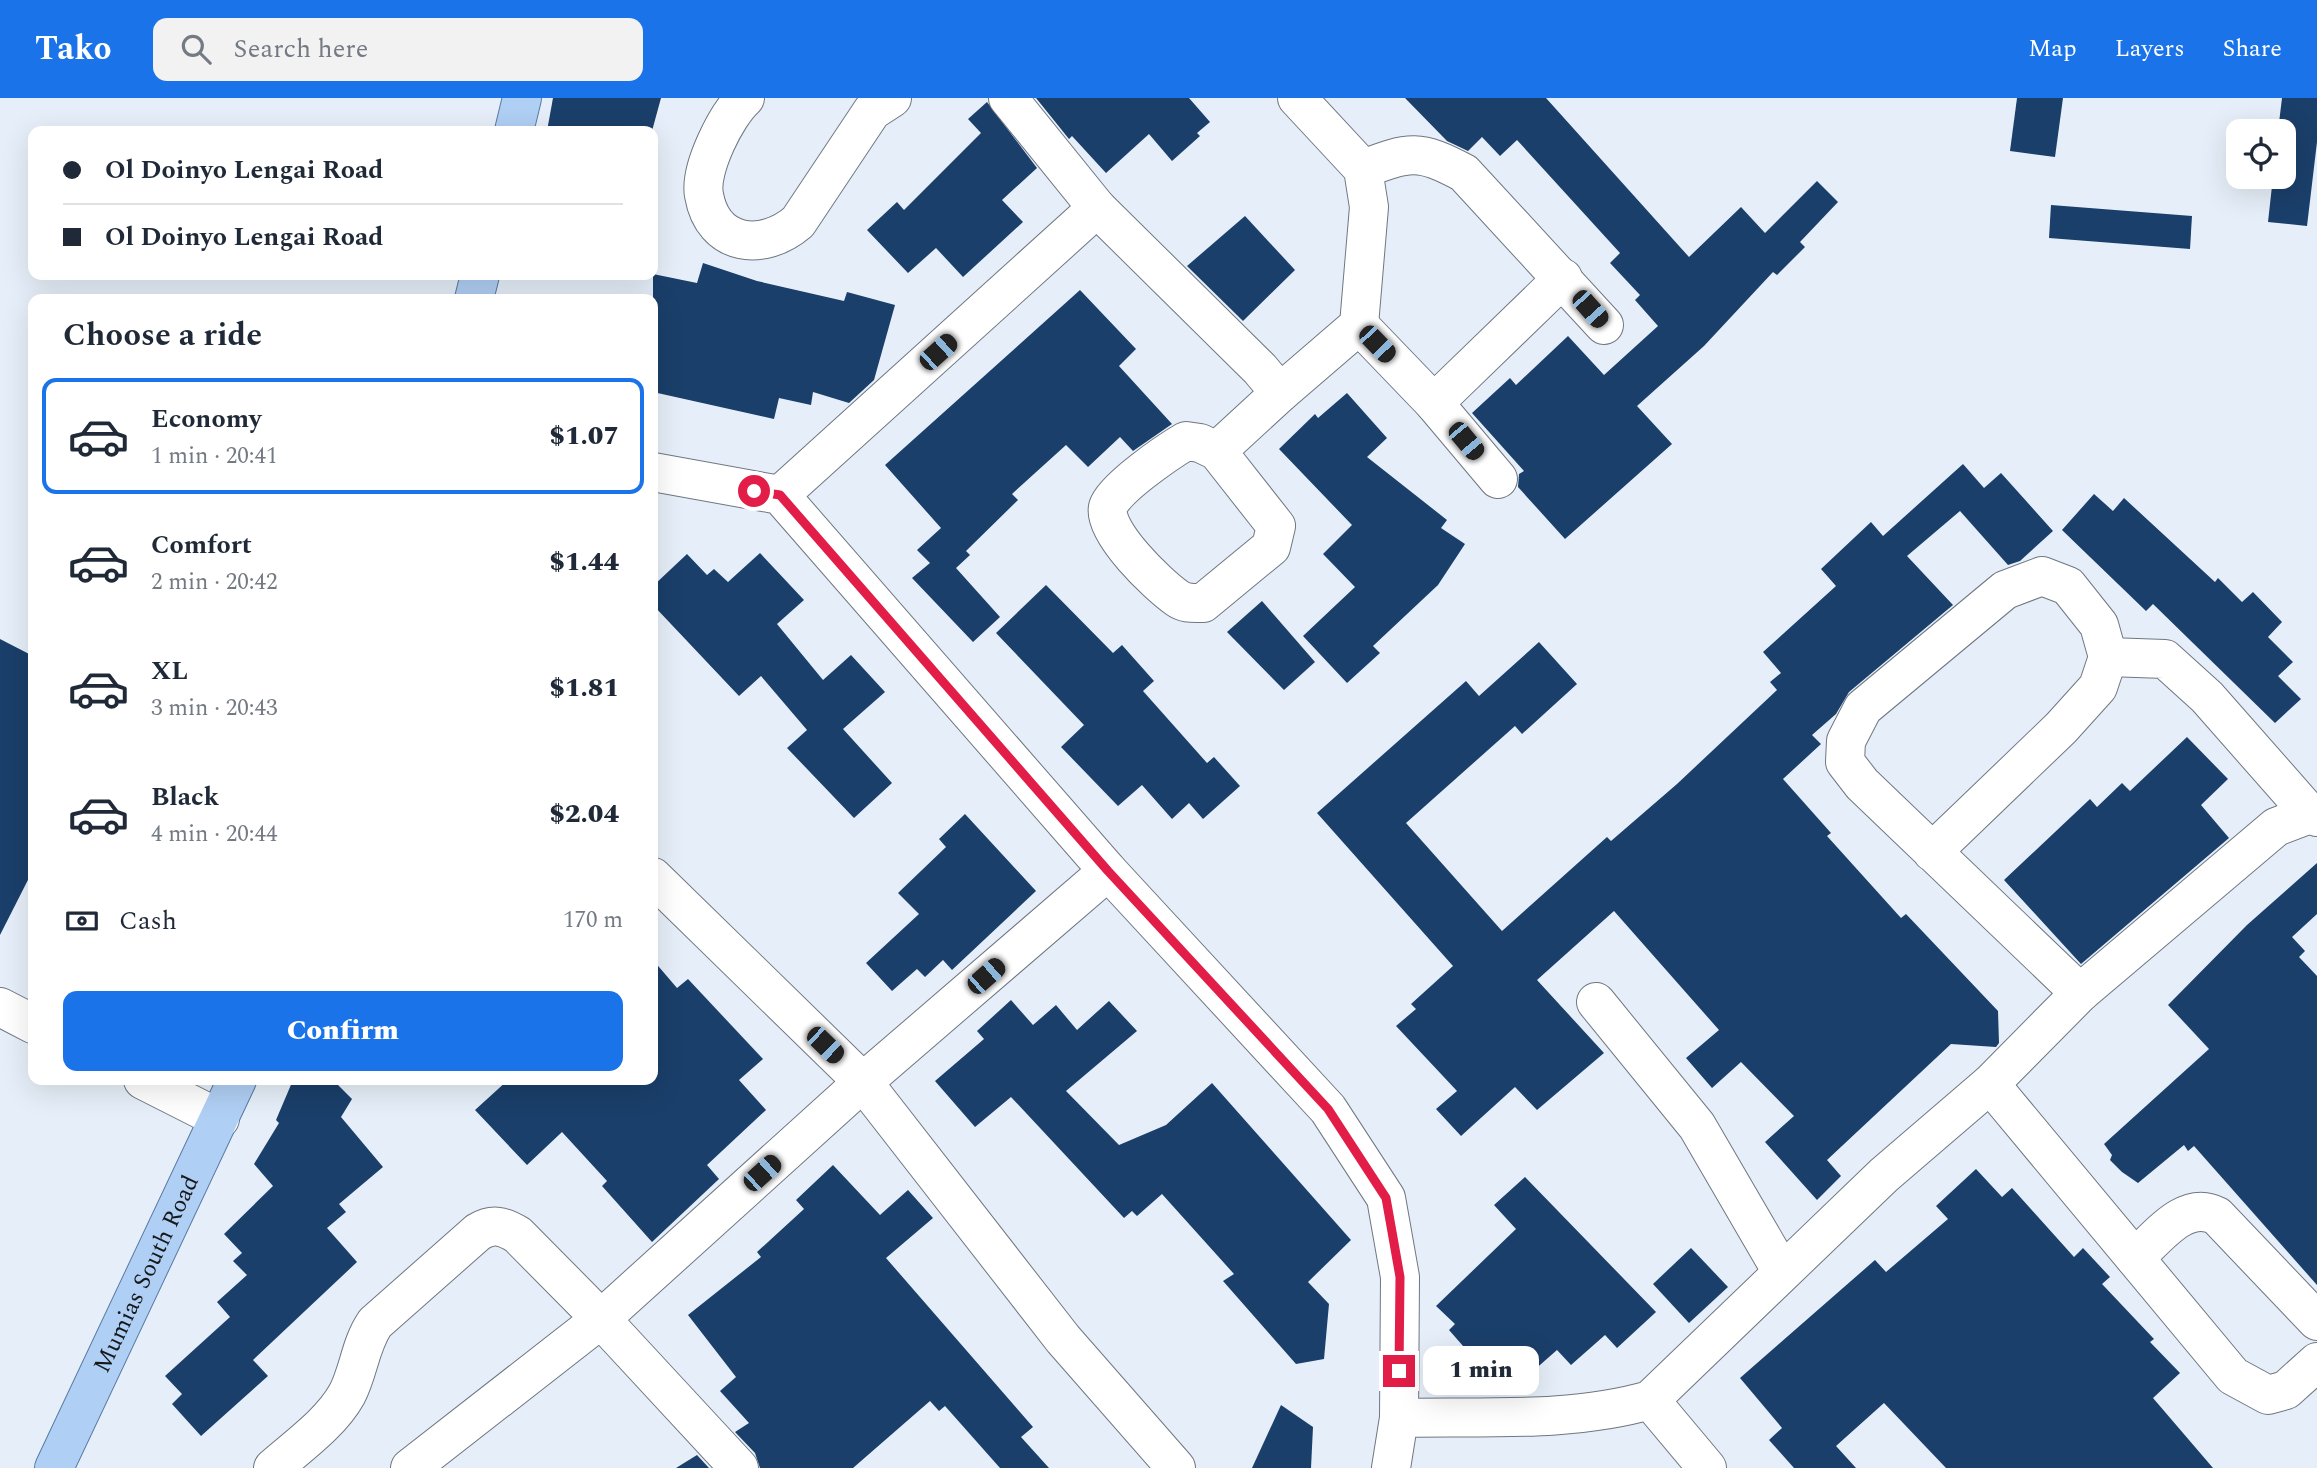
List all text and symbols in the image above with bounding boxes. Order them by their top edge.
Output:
search box [153,18,643,81]
text: Tako [35,24,111,74]
text: Search here [233,29,368,69]
icon: search [177,30,215,68]
text: Map [2028,31,2077,67]
text: Layers [2115,31,2185,67]
text: Share [2223,31,2282,67]
map controls [2226,119,2296,189]
button: locate [2226,119,2296,189]
text: Ol Doinyo Lengai Road [105,150,383,190]
text: Ol Doinyo Lengai Road [105,217,383,257]
car [1569,286,1612,332]
text: Choose a ride [63,311,262,360]
car [1355,322,1400,366]
car [916,330,961,374]
text: Economy [151,399,261,439]
icon: car [67,405,130,468]
text: $1.07 [549,416,619,456]
car [1445,418,1488,464]
text: 1 min · 20:41 [151,439,278,474]
route start [738,475,770,507]
text: Comfort [151,525,252,565]
icon: car [67,531,130,594]
text: $1.44 [549,542,619,582]
text: 2 min · 20:42 [151,565,278,600]
text: XL [151,651,188,691]
icon: car [67,657,130,720]
text: $1.81 [549,668,619,708]
text: 3 min · 20:43 [151,691,278,726]
text: Black [151,777,219,817]
icon: car [67,783,130,846]
text: $2.04 [549,794,619,834]
text: 4 min · 20:44 [151,817,278,852]
text: Cash [119,901,177,941]
icon: cash [63,902,101,940]
text: 170 m [563,903,623,938]
car [964,954,1009,998]
button: Confirm [63,991,623,1071]
car [803,1023,848,1067]
car [740,1151,785,1195]
street label: Mumias South Road [84,1169,209,1379]
callout: 1 min [1424,1346,1539,1396]
text: 1 min [1449,1353,1513,1388]
route end [1383,1355,1415,1387]

